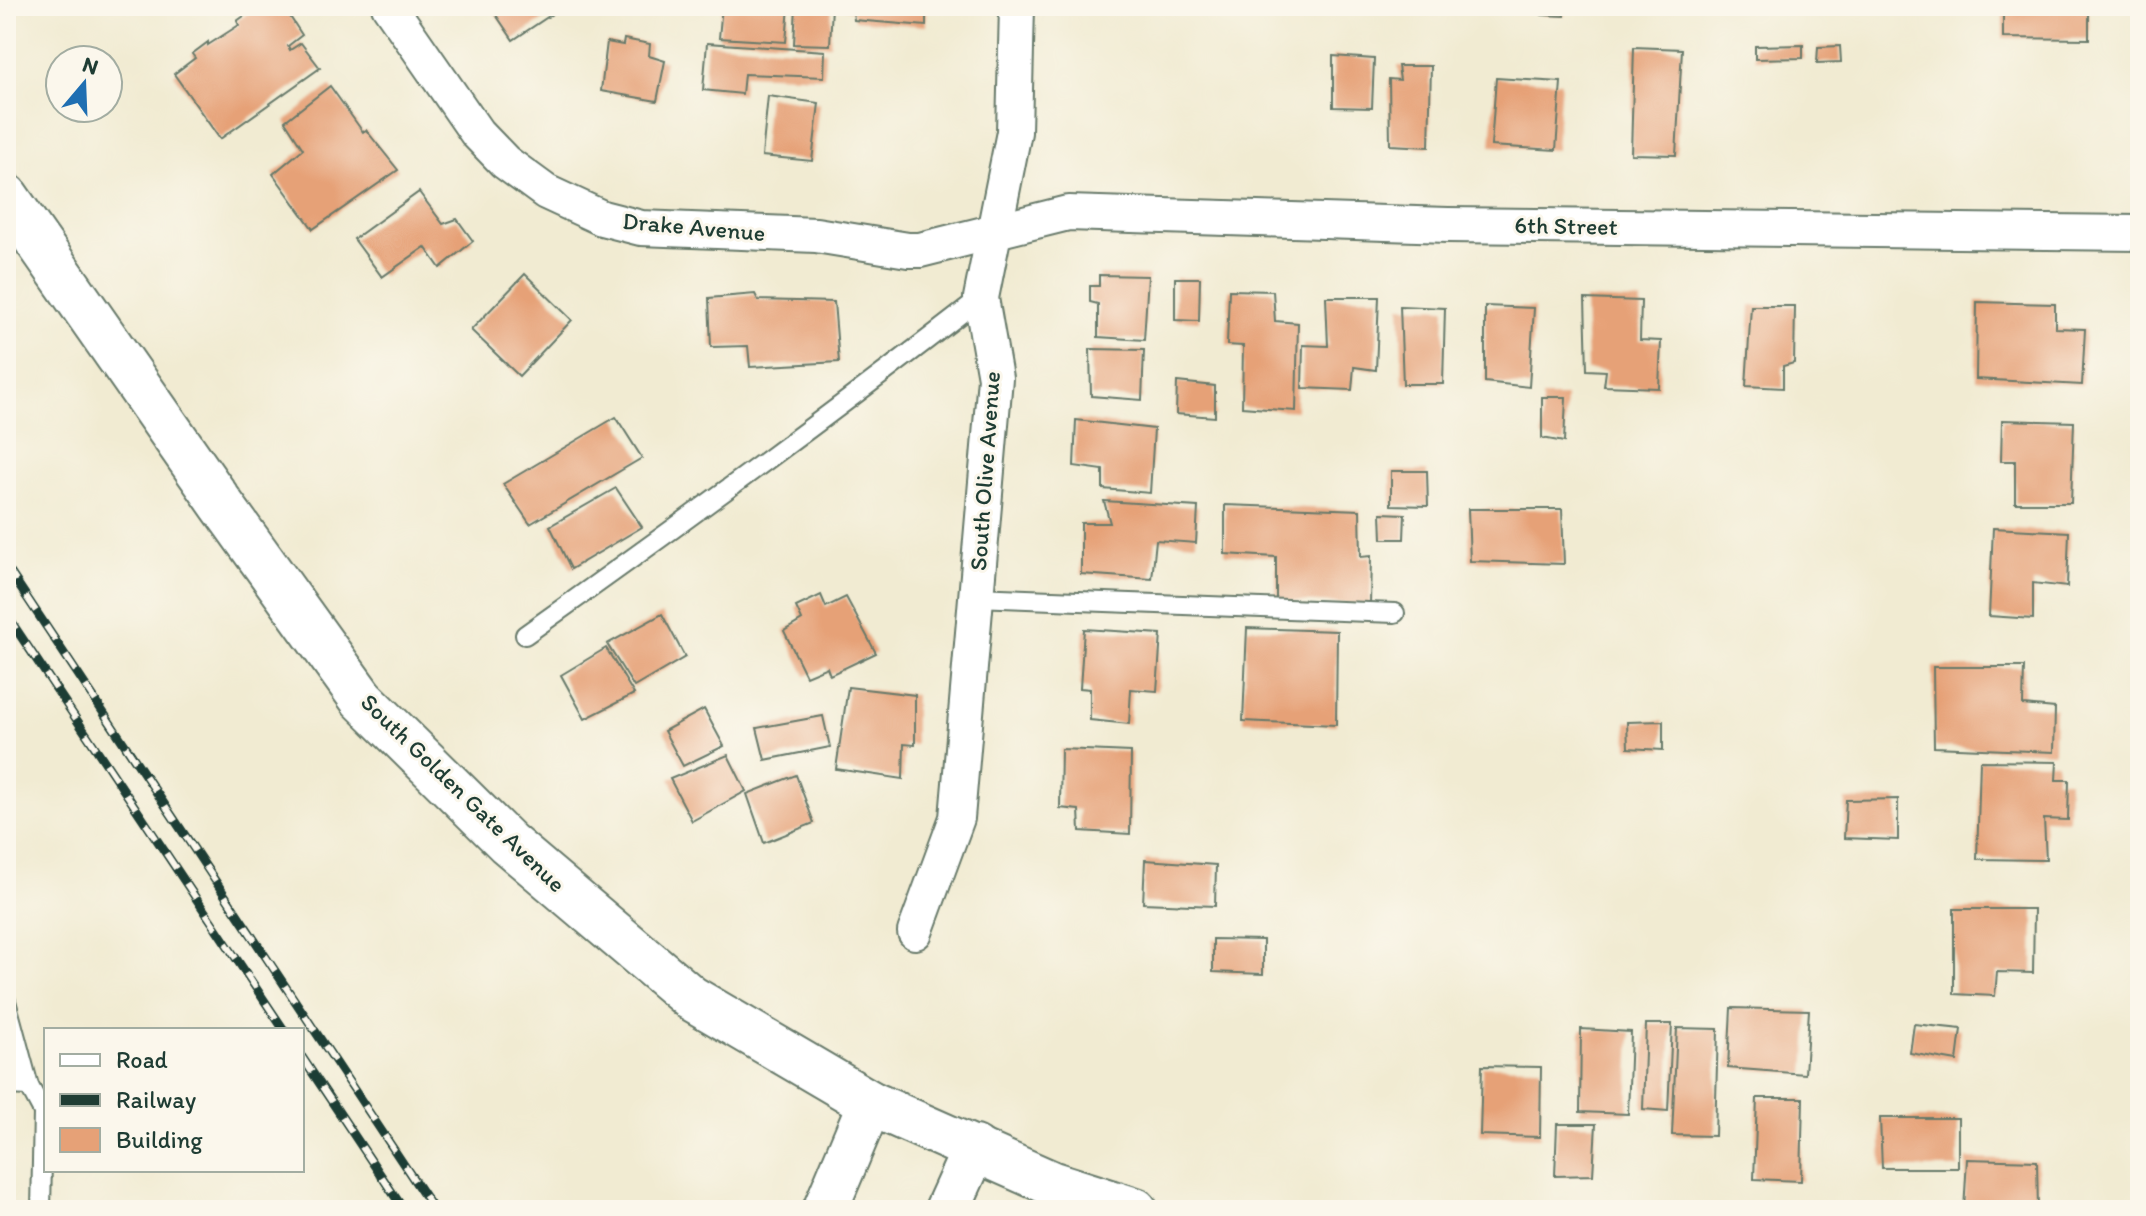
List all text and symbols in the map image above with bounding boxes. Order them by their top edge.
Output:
north arrow [44,44,124,124]
text: N [79,50,102,81]
street label: Drake Avenue [621,206,767,247]
street label: 6th Street [1514,210,1618,241]
street label: South Olive Avenue [963,370,1006,572]
street label: South Golden Gate Avenue [355,687,572,898]
legend [44,1028,304,1172]
text: Road [116,1045,168,1074]
text: Railway [116,1085,197,1114]
text: Building [116,1125,203,1154]

